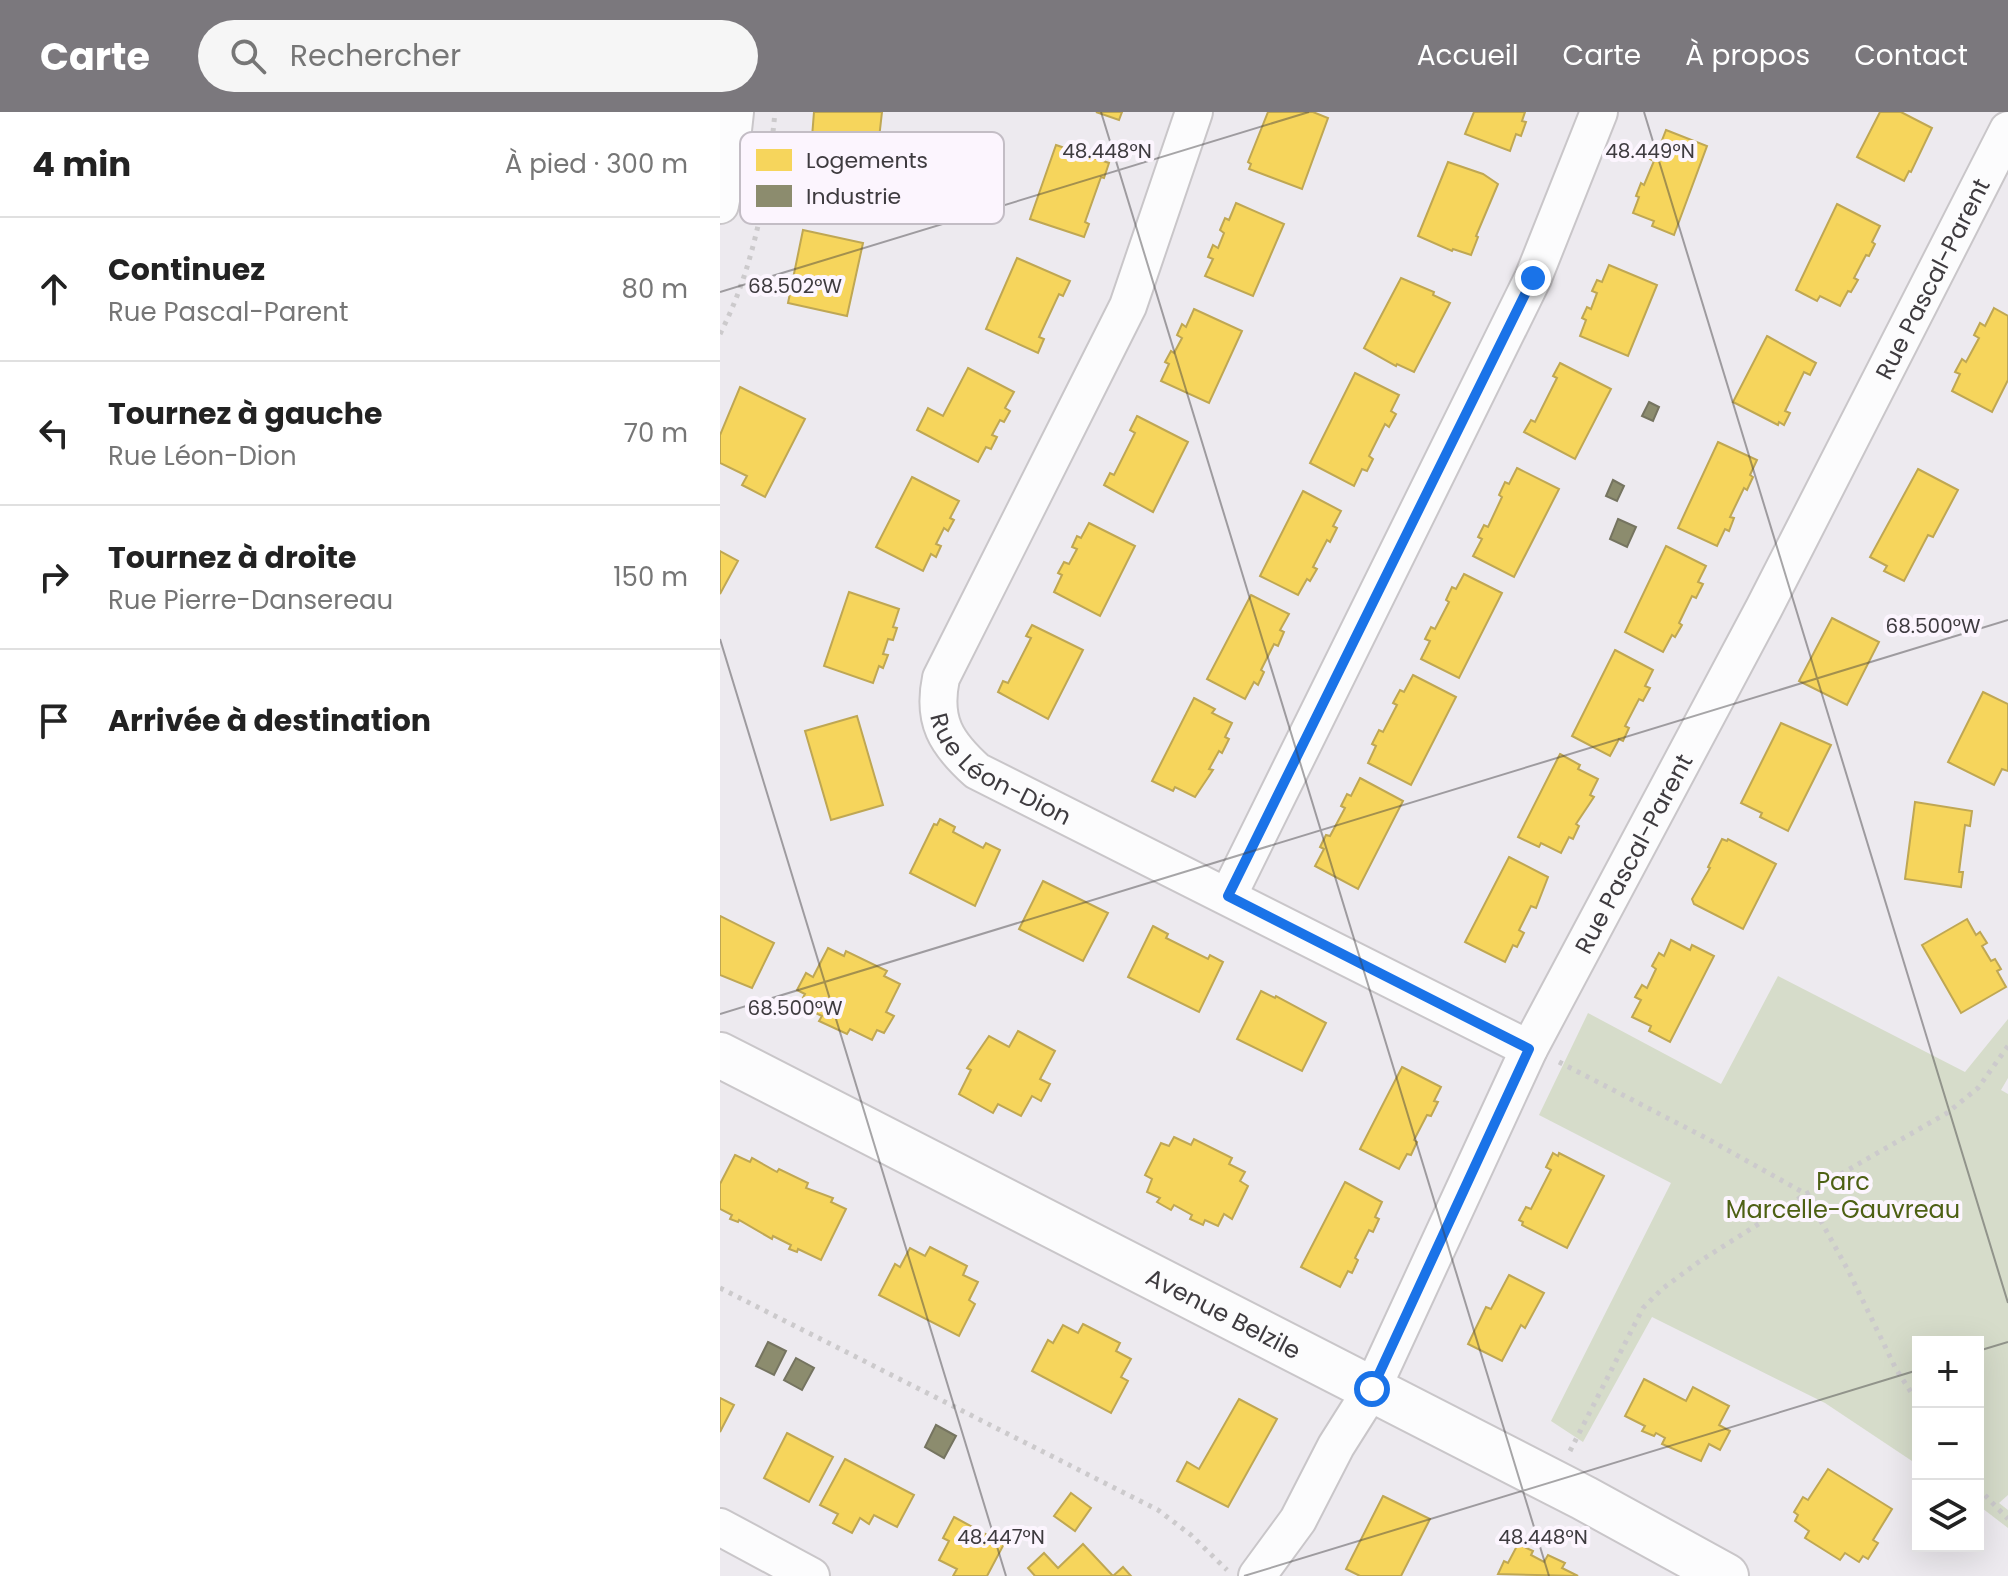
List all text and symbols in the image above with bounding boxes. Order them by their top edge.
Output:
search box [198,20,758,92]
text: Carte [40,30,150,83]
icon: search [226,34,270,78]
text: Rechercher [290,34,461,77]
text: Accueil [1417,36,1519,75]
text: Carte [1563,36,1641,75]
text: À propos [1685,36,1810,75]
text: Contact [1854,36,1968,75]
legend [740,132,1004,224]
text: 48.448°N [1062,137,1152,165]
text: 48.449°N [1605,137,1695,165]
text: 4 min [32,140,131,188]
text: Logements [806,145,928,176]
text: À pied · 300 m [505,146,688,182]
street label: Rue Pascal-Parent [1867,172,1997,385]
text: Industrie [806,181,901,212]
text: Continuez [108,248,265,291]
route end [1515,260,1551,296]
icon: ahead [32,267,76,311]
text: 80 m [622,271,688,307]
text: 68.502°W [748,272,842,300]
text: Rue Pascal-Parent [108,294,348,330]
text: Tournez à gauche [108,392,382,435]
icon: left [32,411,76,455]
text: 70 m [624,415,688,451]
text: Rue Léon-Dion [108,438,297,474]
text: Tournez à droite [108,536,356,579]
icon: right [32,555,76,599]
text: 150 m [613,559,688,595]
text: Rue Pierre-Dansereau [108,582,393,618]
text: 68.500°W [1886,612,1981,640]
icon: arrive [32,699,76,743]
text: Arrivée à destination [108,699,431,742]
street label: Rue Léon-Dion [923,709,1077,832]
street label: Rue Pascal-Parent [1566,748,1700,959]
text: 68.500°W [748,994,843,1022]
park label: Parc Marcelle-Gauvreau [1726,1165,1960,1226]
street label: Avenue Belzile [1141,1260,1307,1367]
map controls [1912,1336,1984,1552]
button: + [1912,1336,1984,1408]
route start [1354,1371,1390,1407]
button: − [1912,1408,1984,1480]
button: layers [1912,1480,1984,1552]
text: 48.447°N [957,1523,1045,1551]
text: 48.448°N [1498,1523,1588,1551]

